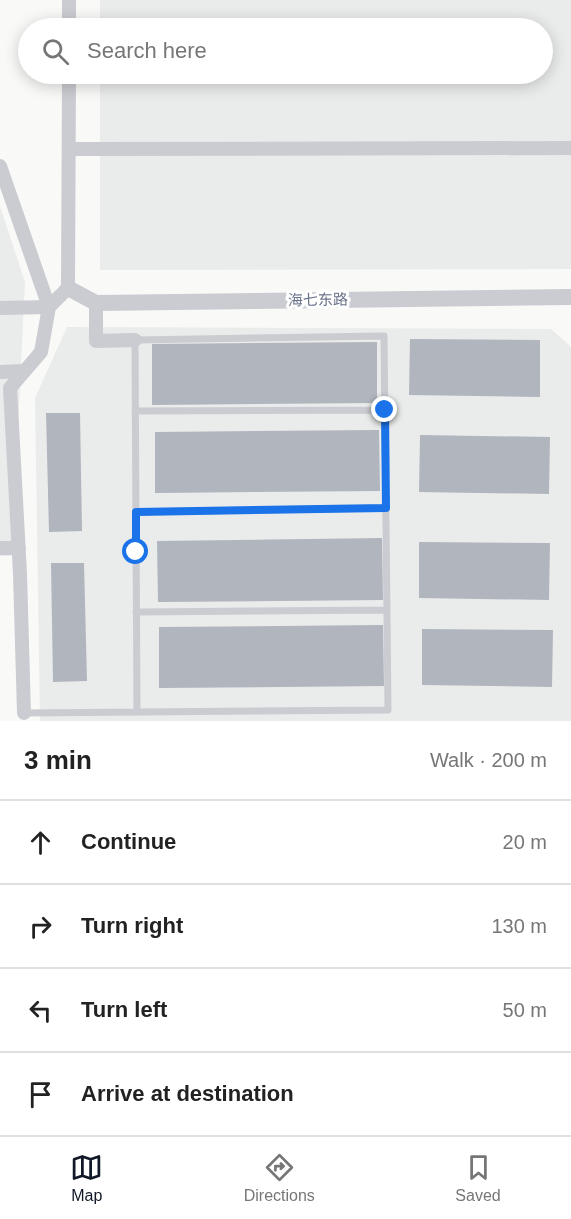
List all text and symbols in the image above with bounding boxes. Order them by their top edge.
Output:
search box [18,18,553,84]
icon: search [39,35,72,68]
text: Search here [87,38,207,63]
street label: 海七东路 [288,290,348,309]
route end [371,396,397,422]
route start [122,538,148,564]
text: 3 min [24,745,92,775]
text: Walk · 200 m [430,749,547,771]
icon: ahead [24,826,57,859]
text: Continue [81,829,176,854]
text: 20 m [503,831,547,853]
icon: right [24,910,57,943]
text: Turn right [81,913,183,938]
text: 130 m [491,915,547,937]
icon: left [24,994,57,1027]
text: Turn left [81,997,167,1022]
text: 50 m [503,999,547,1021]
icon: arrive [24,1078,57,1111]
text: Arrive at destination [81,1081,294,1106]
tab: Map [70,1151,103,1205]
tab: Directions [244,1151,315,1205]
tab: Saved [455,1151,501,1205]

